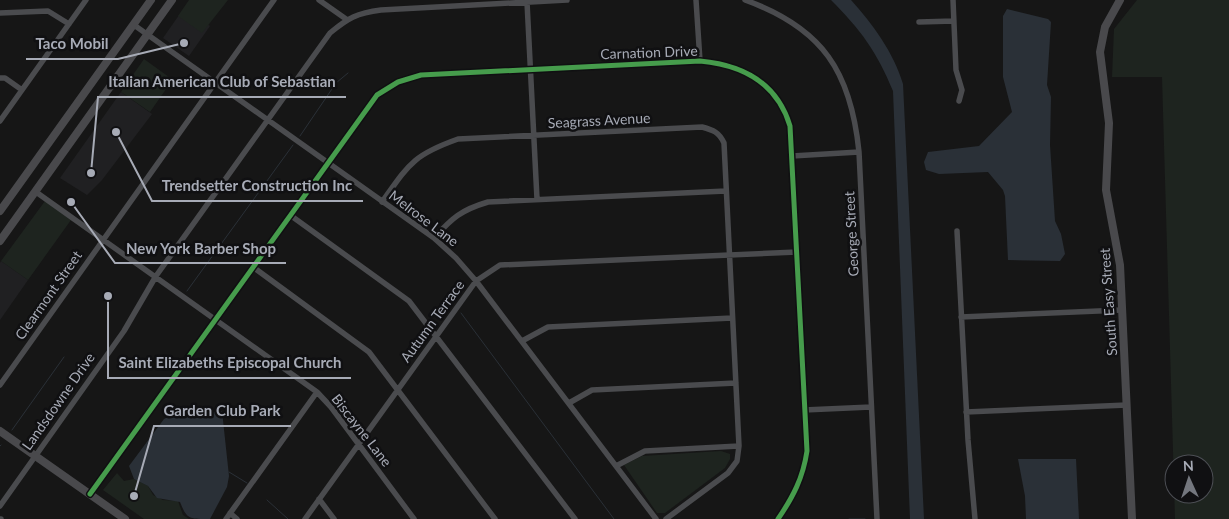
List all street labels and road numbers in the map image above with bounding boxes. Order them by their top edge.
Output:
street label: Carnation Drive [600,42,698,62]
street label: Seagrass Avenue [547,109,651,131]
street label: Melrose Lane [386,186,462,250]
street label: George Street [840,191,862,277]
street label: Clearmont Street [11,247,85,343]
street label: South Easy Street [1096,248,1120,356]
street label: Autumn Terrace [397,277,467,365]
street label: Landsdowne Drive [18,349,98,453]
street label: Biscayne Lane [328,390,396,470]

